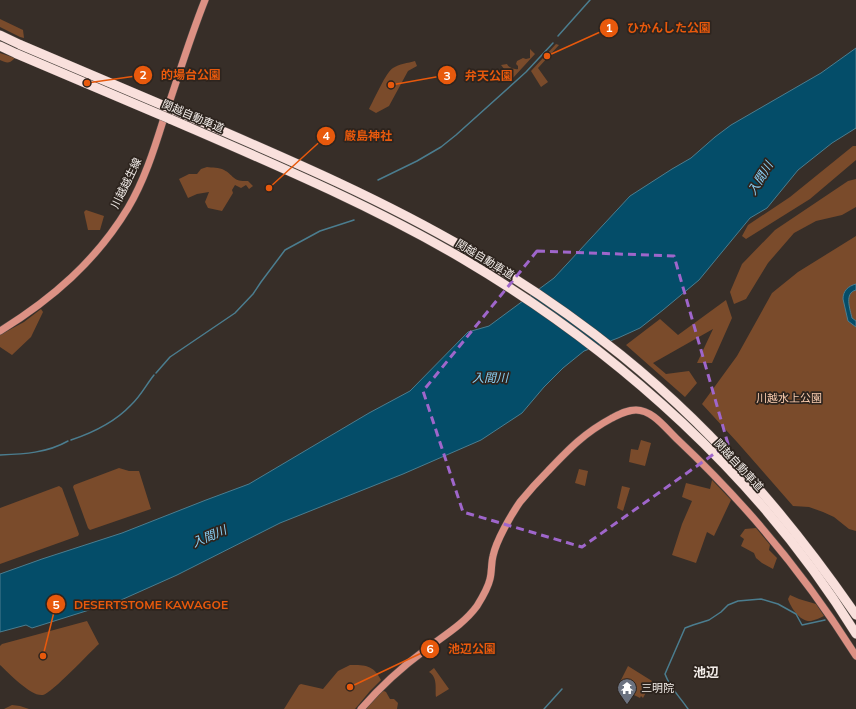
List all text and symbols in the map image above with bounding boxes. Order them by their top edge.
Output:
callout: ひかんした公園 [599,16,719,40]
text: 1 [605,20,613,35]
text: ひかんした公園 [627,20,711,35]
callout: 的場台公園 [133,63,229,87]
callout: 弁天公園 [437,63,521,87]
text: 2 [139,67,147,82]
text: 的場台公園 [161,67,221,82]
text: 3 [443,68,451,83]
text: 弁天公園 [465,68,513,83]
street label: 関越自動車道 [160,97,226,135]
callout: 厳島神社 [316,124,400,148]
text: 4 [322,128,330,143]
text: 厳島神社 [344,128,392,143]
street label: 川越越生線 [108,155,144,211]
water label: 入間川 [744,157,777,197]
street label: 関越自動車道 [453,236,517,282]
water label: 入間川 [472,370,510,385]
park label: 川越水上公園 [756,391,822,405]
street label: 関越自動車道 [711,436,767,494]
water label: 入間川 [189,521,230,550]
callout: DESERTSTOME KAWAGOE [46,592,237,616]
text: 5 [52,597,60,612]
text: DESERTSTOME KAWAGOE [74,597,228,612]
callout: 池辺公園 [420,637,504,661]
text: 6 [426,641,434,656]
text: 池辺公園 [448,641,496,656]
district label: 池辺 [693,664,719,680]
temple icon: 三明院 [616,677,638,705]
place label: 三明院 [641,681,674,695]

